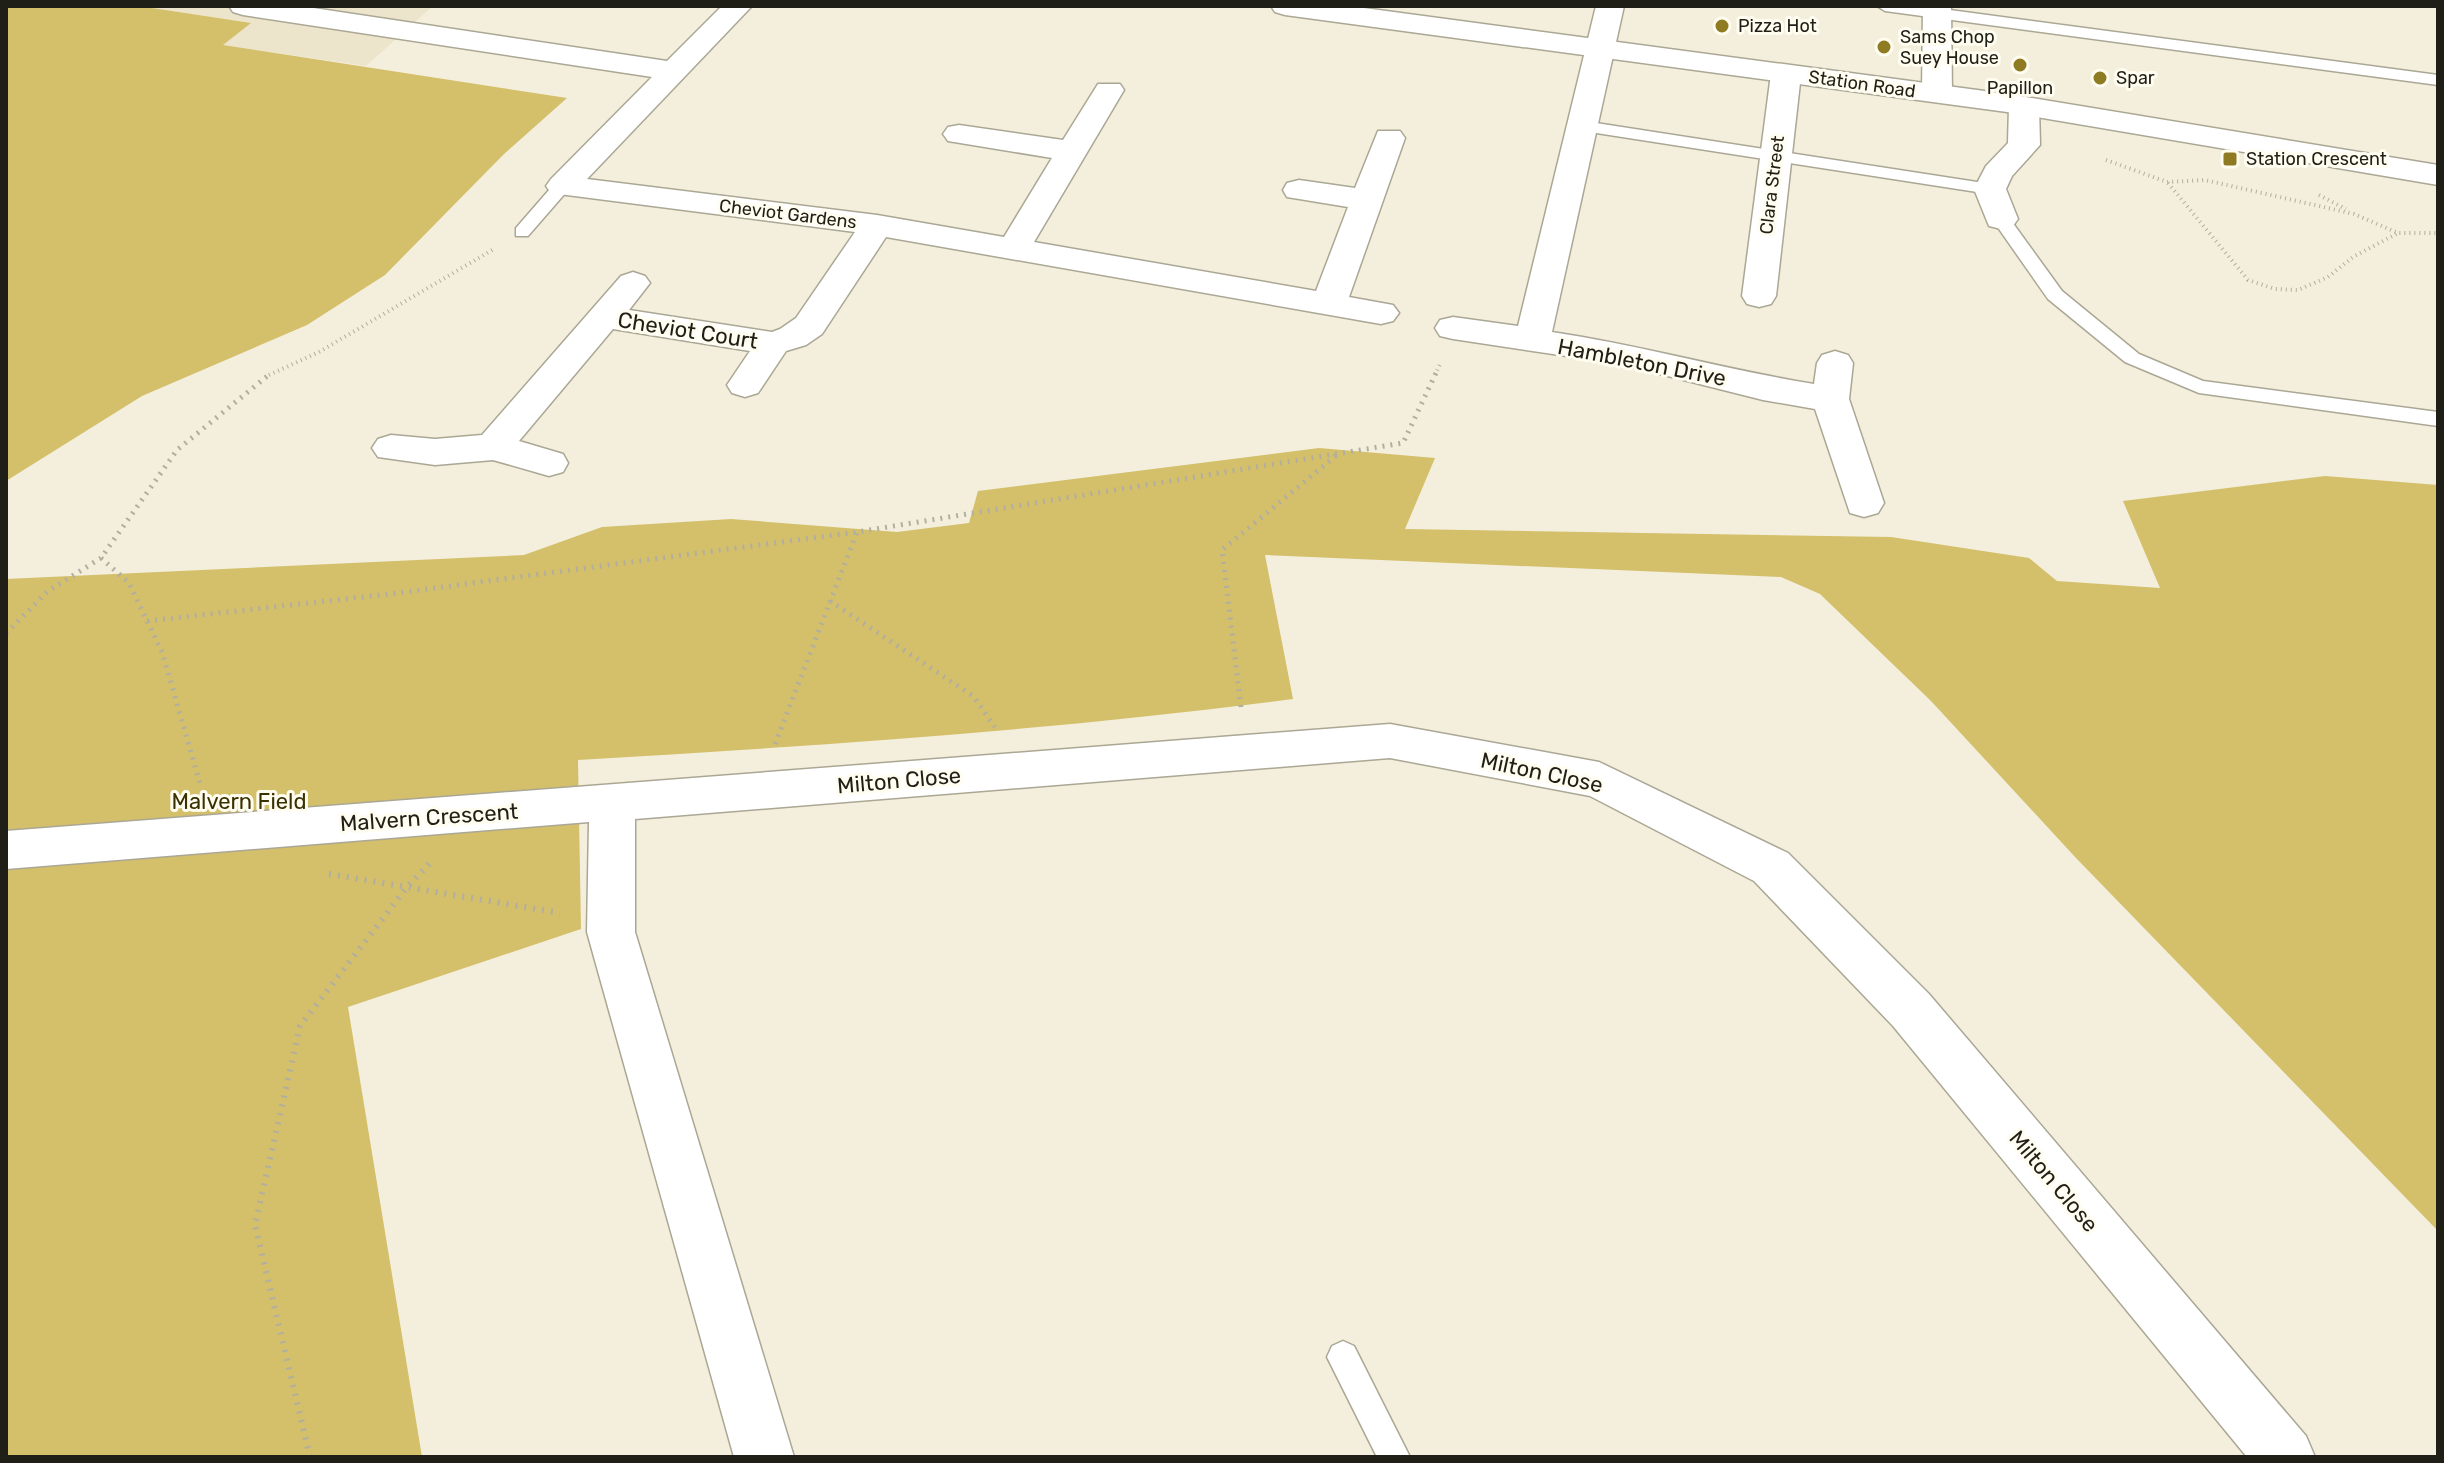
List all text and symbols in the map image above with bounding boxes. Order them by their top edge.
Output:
place label: Pizza Hot [1738,15,1817,37]
marker: Pizza Hot [1713,17,1731,35]
place label: Sams Chop Suey House [1900,26,1999,69]
marker: Sams Chop Suey House [1875,38,1893,56]
marker: Papillon [2011,56,2029,74]
street label: Station Road [1807,66,1917,102]
place label: Spar [2116,67,2155,89]
marker: Spar [2091,69,2109,87]
place label: Papillon [1987,77,2053,99]
street label: Clara Street [1755,134,1789,236]
place label: Station Crescent [2246,148,2387,170]
marker: Station Crescent [2221,150,2239,168]
street label: Cheviot Gardens [718,195,858,233]
street label: Cheviot Court [616,306,760,355]
street label: Hambleton Drive [1555,333,1728,392]
street label: Milton Close [1478,746,1605,799]
street label: Milton Close [836,762,962,799]
park label: Malvern Field [171,788,307,815]
street label: Malvern Crescent [339,798,520,837]
street label: Milton Close [2003,1125,2104,1238]

